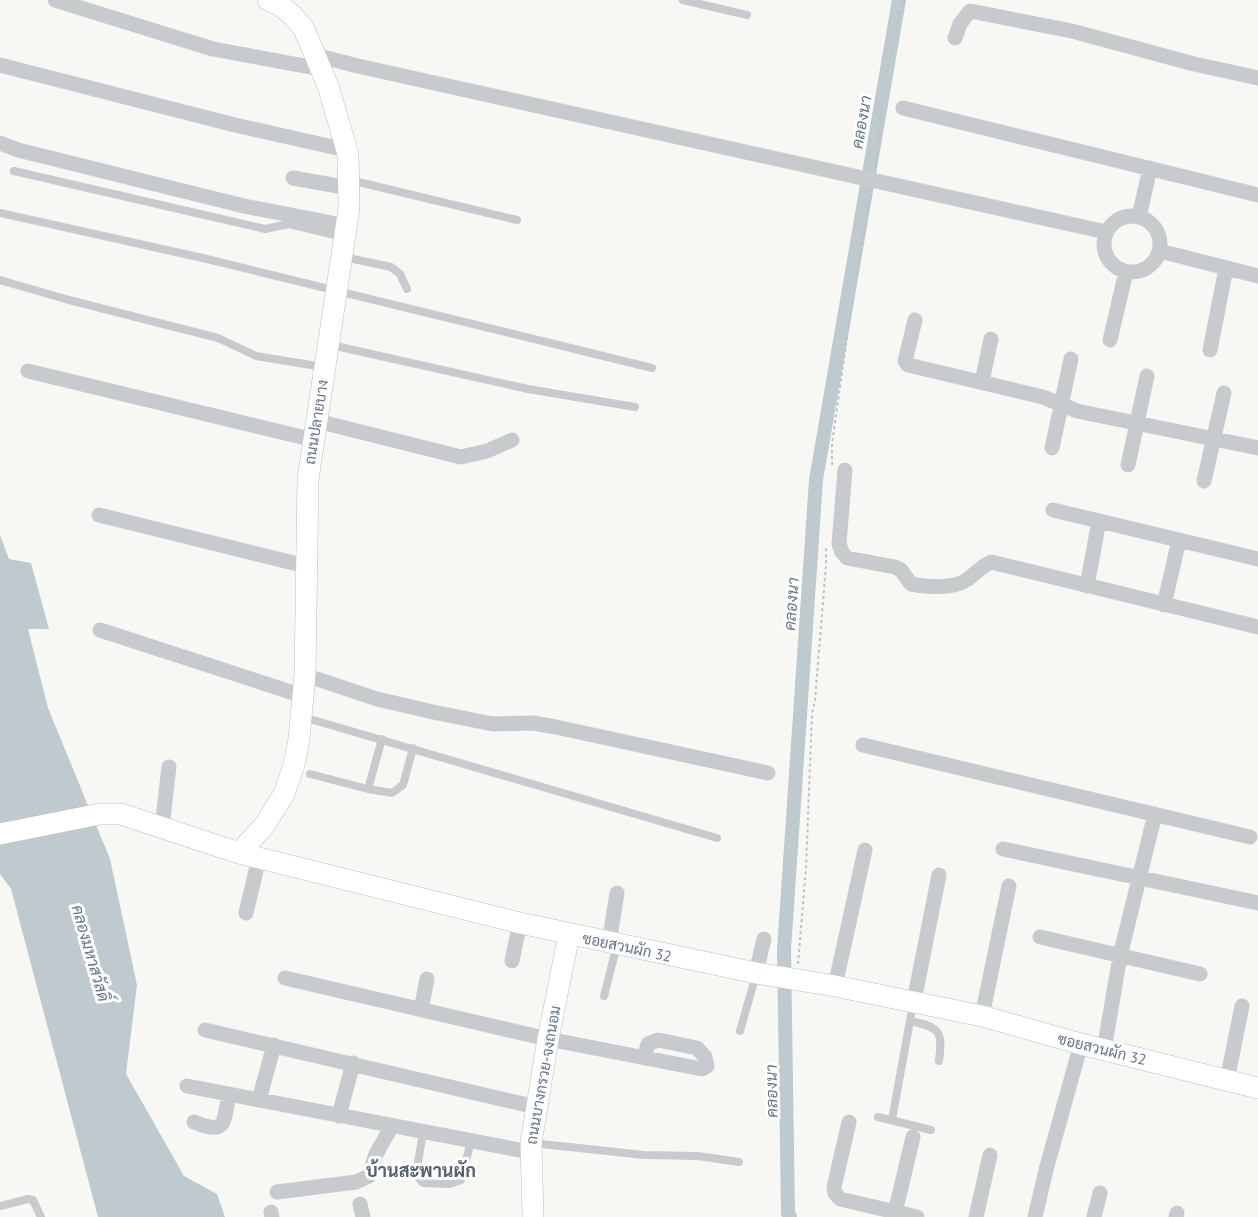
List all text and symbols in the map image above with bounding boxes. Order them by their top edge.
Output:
water label: คลองนา [847,94,876,150]
street label: ถนนปลายบาง [300,378,332,466]
water label: คลองนา [779,576,803,631]
water label: คลองมหาสวัสดิ์ [68,901,119,1006]
street label: ซอยสวนผัก 32 [581,928,673,966]
street label: ถนนบางกรวย-จงถนอม [521,1004,565,1146]
street label: ซอยสวนผัก 32 [1056,1029,1148,1069]
water label: คลองนา [761,1064,781,1118]
district label: บ้านสะพานผัก [366,1159,476,1182]

